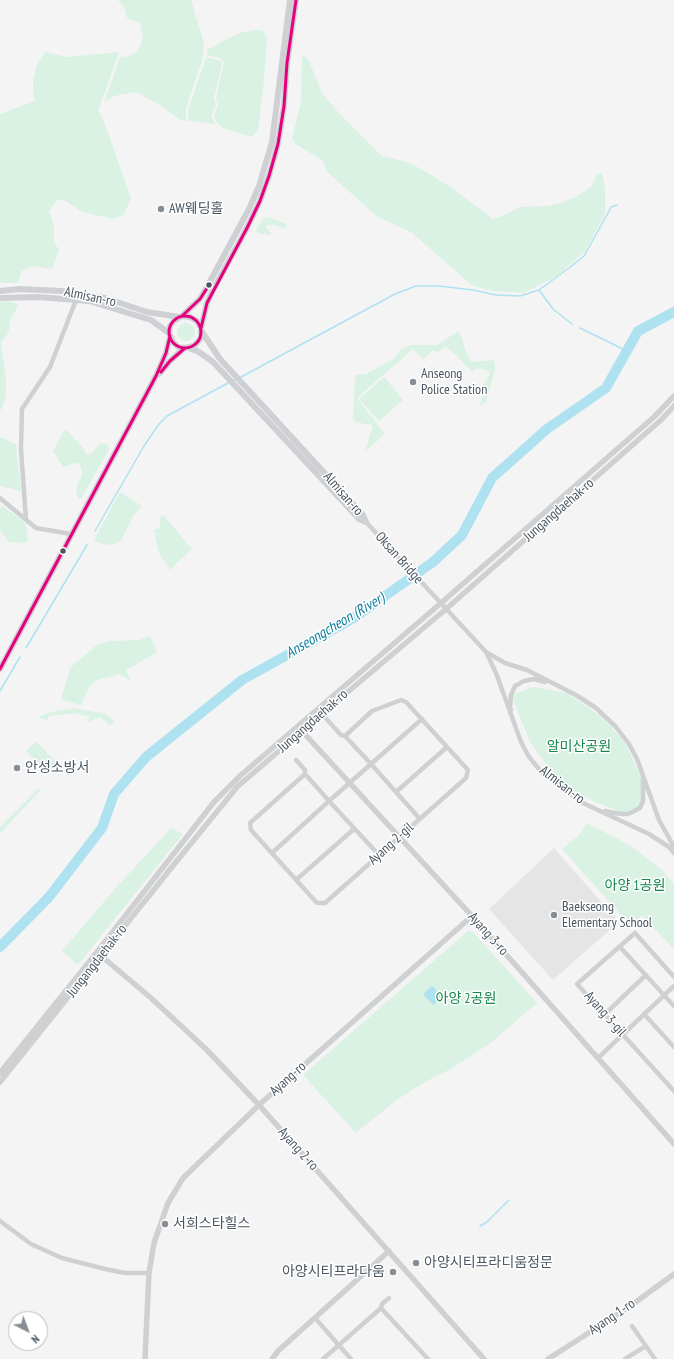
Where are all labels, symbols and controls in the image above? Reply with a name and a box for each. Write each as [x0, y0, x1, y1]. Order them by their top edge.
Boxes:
place label: AW웨딩홀 [169, 201, 223, 217]
marker: AW웨딩홀 [156, 204, 166, 214]
unlabelled marker [204, 280, 214, 290]
street label: Almisan-ro [63, 283, 117, 311]
place label: Anseong Police Station [421, 366, 487, 398]
marker: Anseong Police Station [408, 377, 418, 387]
street label: Almisan-ro [319, 469, 367, 519]
street label: Jungangdaehak-ro [520, 475, 598, 545]
street label: Oksan Bridge [371, 529, 427, 587]
unlabelled marker [58, 546, 68, 556]
water label: Anseongcheon (River) [282, 589, 388, 663]
street label: Jungangdaehak-ro [274, 686, 352, 756]
park label: 알미산공원 [547, 739, 611, 755]
place label: 안성소방서 [25, 760, 89, 776]
street label: Almisan-ro [536, 762, 588, 808]
marker: 안성소방서 [12, 763, 22, 773]
street label: Ayang 2-gil [365, 819, 417, 869]
park label: 아양 1공원 [605, 878, 665, 894]
place label: Baekseong Elementary School [562, 899, 652, 932]
street label: Ayang 3-ro [464, 909, 512, 959]
marker: Baekseong Elementary School [549, 910, 559, 920]
street label: Jungangdaehak-ro [63, 921, 131, 1001]
street label: Ayang 3-gil [580, 988, 630, 1040]
park label: 아양 2공원 [436, 991, 496, 1007]
street label: Ayang-ro [266, 1058, 310, 1100]
street label: Ayang 2-ro [274, 1124, 322, 1174]
place label: 서희스타힐스 [173, 1216, 250, 1232]
marker: 서희스타힐스 [160, 1219, 170, 1229]
place label: 아양시티프라디움정문 [424, 1255, 553, 1271]
marker: 아양시티프라디움정문 [411, 1258, 421, 1268]
place label: 아양시티프라다움 [282, 1264, 385, 1280]
marker: 아양시티프라다움 [388, 1267, 398, 1277]
street label: Ayang 1-ro [586, 1295, 638, 1339]
north arrow [8, 1311, 48, 1351]
text: N [28, 1332, 42, 1346]

